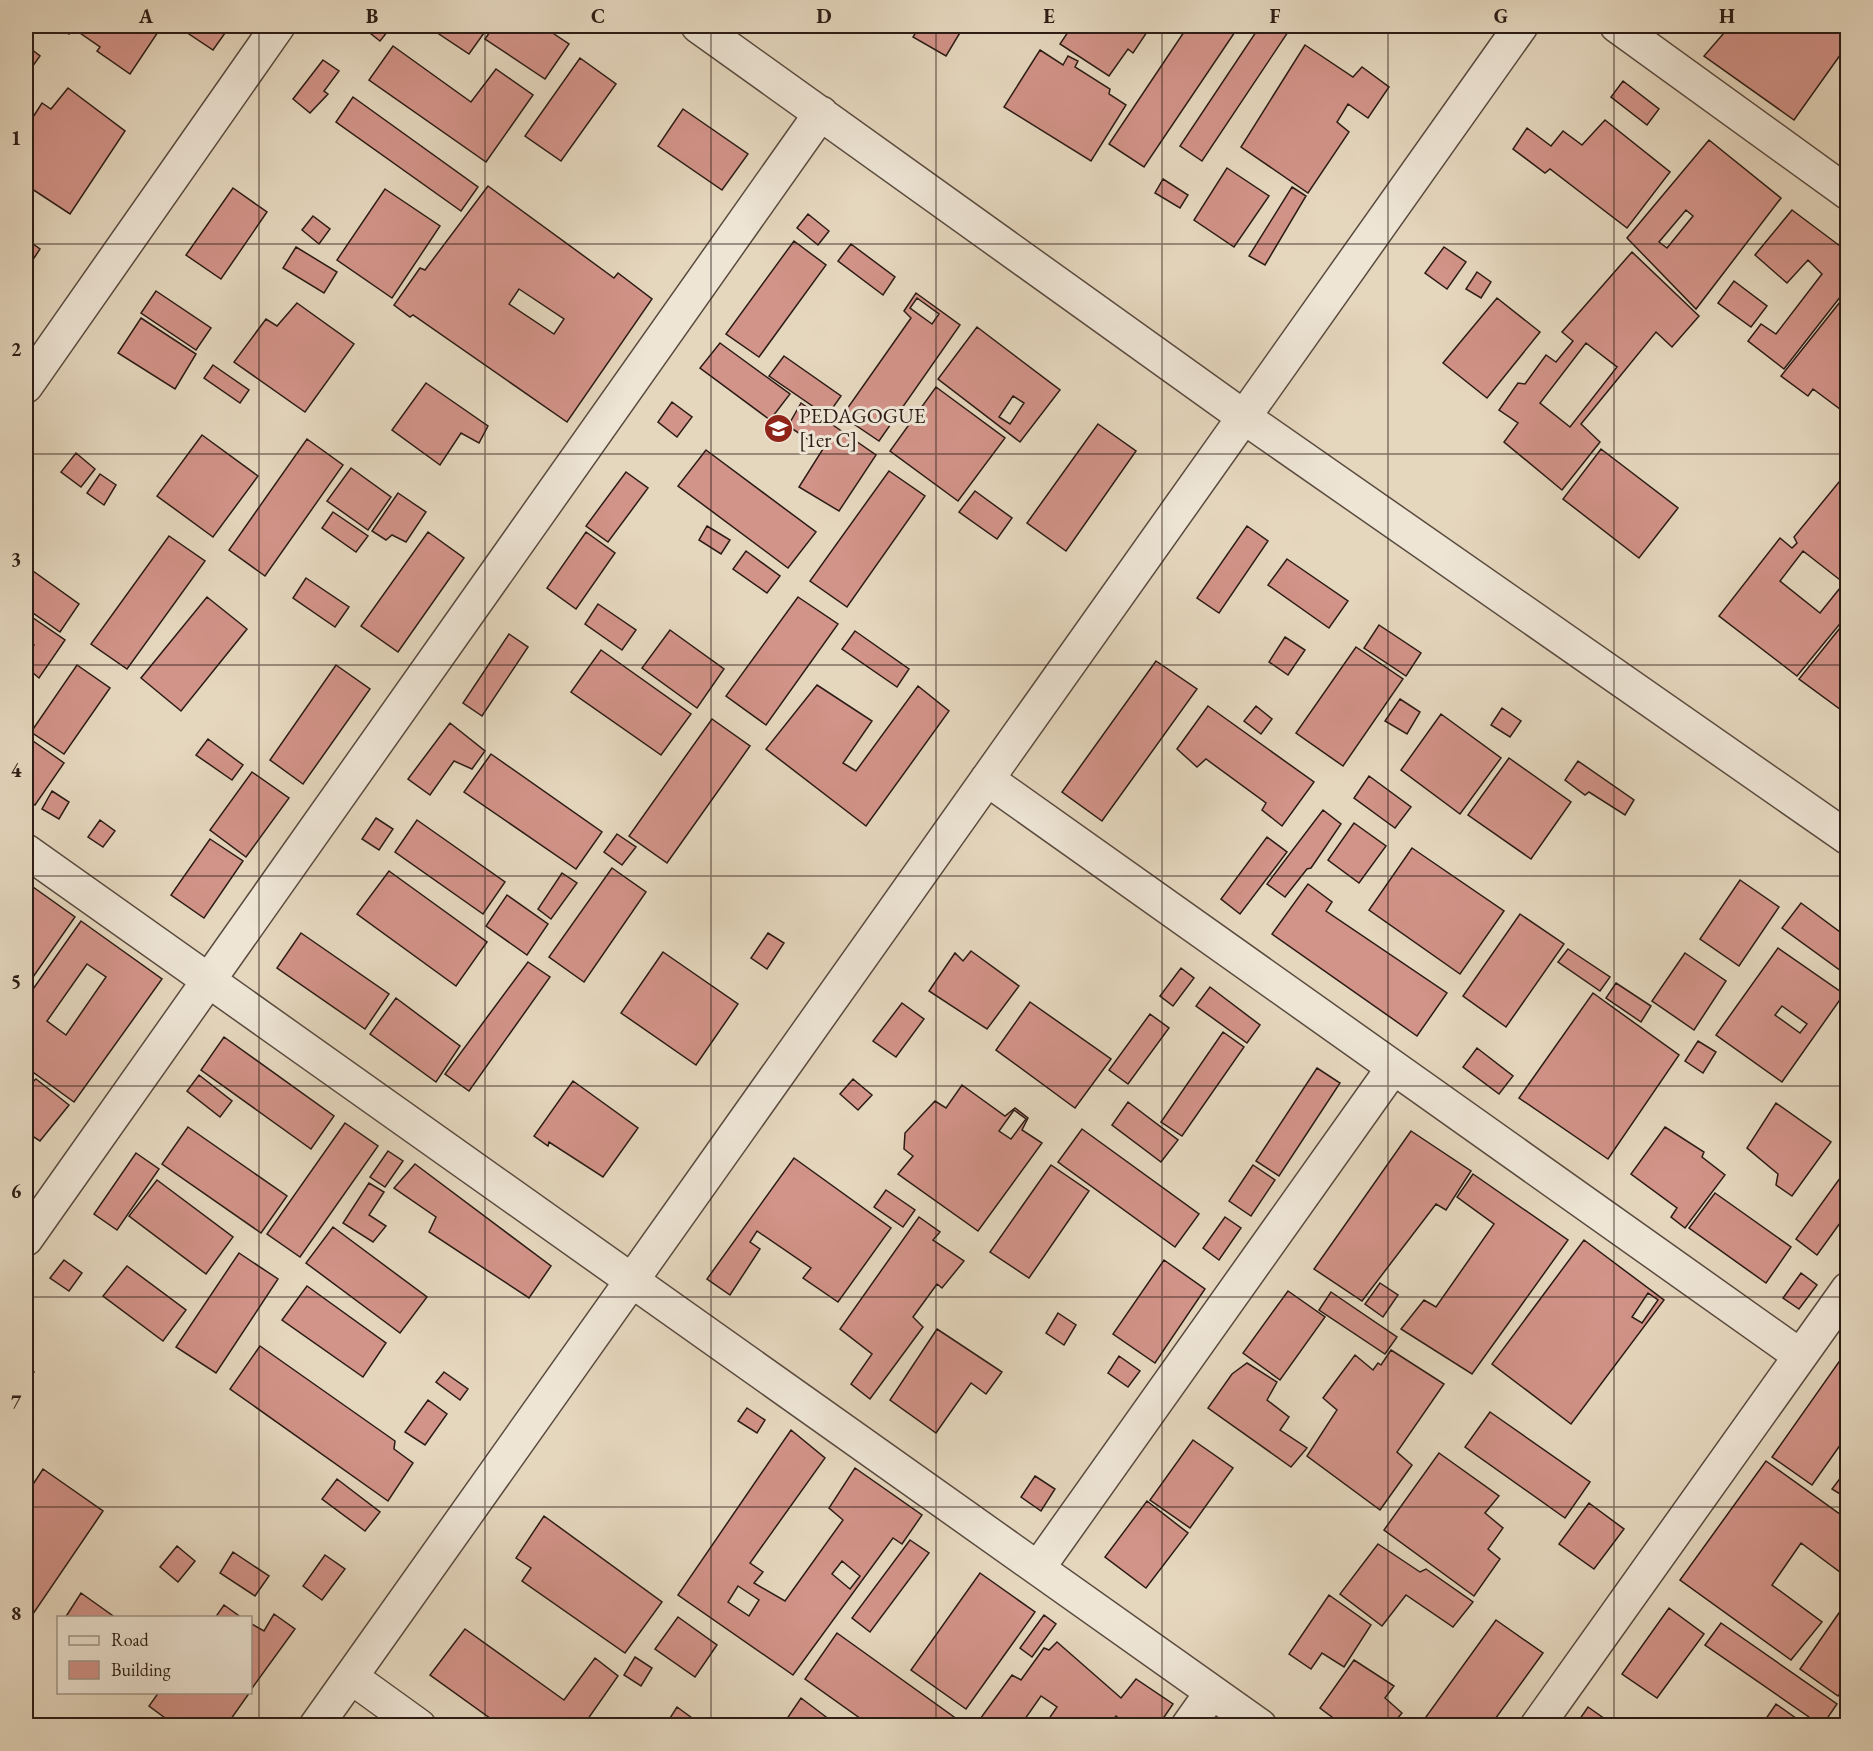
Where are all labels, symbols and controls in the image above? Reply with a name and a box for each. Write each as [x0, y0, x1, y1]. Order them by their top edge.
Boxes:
text: A [138, 3, 154, 29]
text: B [366, 3, 378, 29]
text: C [591, 3, 605, 29]
text: D [816, 3, 832, 29]
text: E [1043, 3, 1055, 29]
text: F [1270, 3, 1281, 29]
text: G [1494, 3, 1508, 29]
text: H [1719, 3, 1735, 29]
text: 1 [11, 125, 21, 151]
text: 2 [11, 336, 22, 362]
place label: PEDAGOGUE [1er C] [799, 402, 926, 453]
school or university icon: PEDAGOGUE [1er C] [762, 412, 794, 444]
text: 3 [11, 546, 21, 572]
text: 4 [11, 757, 22, 783]
text: 5 [11, 968, 21, 994]
text: 6 [11, 1178, 22, 1204]
text: 7 [11, 1389, 22, 1415]
text: 8 [11, 1600, 21, 1626]
legend [57, 1616, 252, 1694]
text: Road [111, 1628, 150, 1651]
text: Building [111, 1658, 171, 1681]

